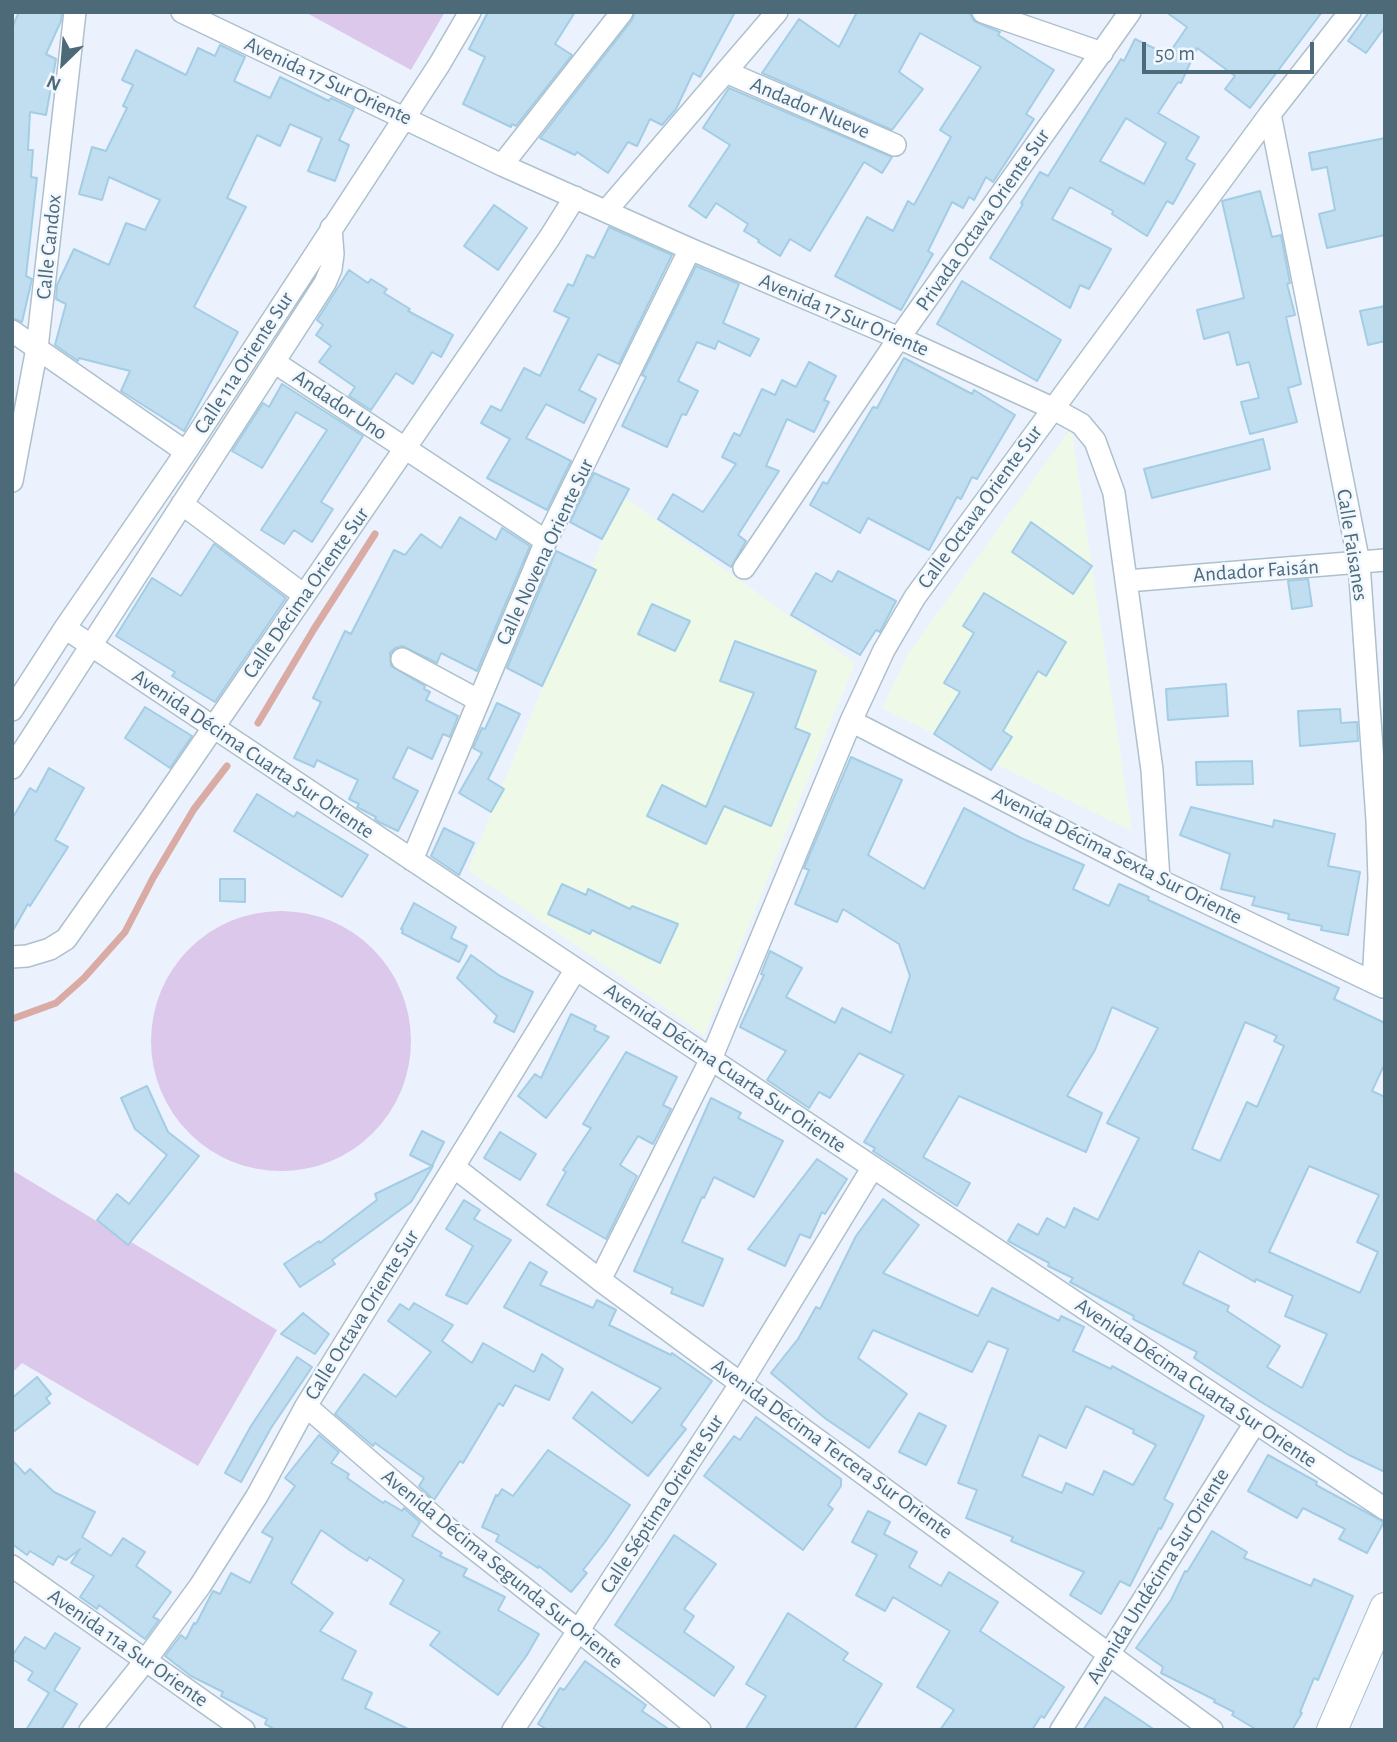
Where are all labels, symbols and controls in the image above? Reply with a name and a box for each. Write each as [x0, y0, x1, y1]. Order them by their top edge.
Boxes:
north arrow [28, 28, 98, 98]
scale bar [1145, 28, 1316, 72]
street label: Avenida 17 Sur Oriente [240, 31, 416, 131]
text: 50 m [1155, 43, 1195, 64]
text: N [44, 71, 64, 94]
street label: Andador Nueve [746, 72, 874, 144]
street label: Privada Octava Oriente Sur [911, 124, 1055, 316]
street label: Calle Candox [31, 193, 67, 301]
street label: Avenida 17 Sur Oriente [755, 268, 933, 362]
street label: Calle 11a Oriente Sur [189, 287, 299, 439]
street label: Andador Uno [288, 364, 392, 446]
street label: Calle Octava Oriente Sur [912, 420, 1048, 594]
street label: Calle Novena Oriente Sur [491, 455, 599, 649]
street label: Calle Faisanes [1331, 487, 1373, 603]
street label: Calle Décima Oriente Sur [237, 503, 375, 683]
street label: Andador Faisán [1192, 554, 1320, 588]
street label: Avenida Décima Cuarta Sur Oriente [127, 664, 379, 844]
street label: Avenida Décima Sexta Sur Oriente [988, 782, 1246, 930]
street label: Avenida Décima Cuarta Sur Oriente [599, 978, 851, 1158]
street label: Calle Octava Oriente Sur [299, 1225, 425, 1405]
street label: Avenida Décima Cuarta Sur Oriente [1070, 1293, 1322, 1473]
street label: Avenida Décima Tercera Sur Oriente [707, 1353, 957, 1545]
street label: Calle Séptima Oriente Sur [595, 1410, 729, 1598]
street label: Avenida Undécima Sur Oriente [1081, 1463, 1235, 1689]
street label: Avenida Décima Segunda Sur Oriente [376, 1464, 628, 1674]
street label: Avenida 11a Sur Oriente [43, 1583, 213, 1713]

